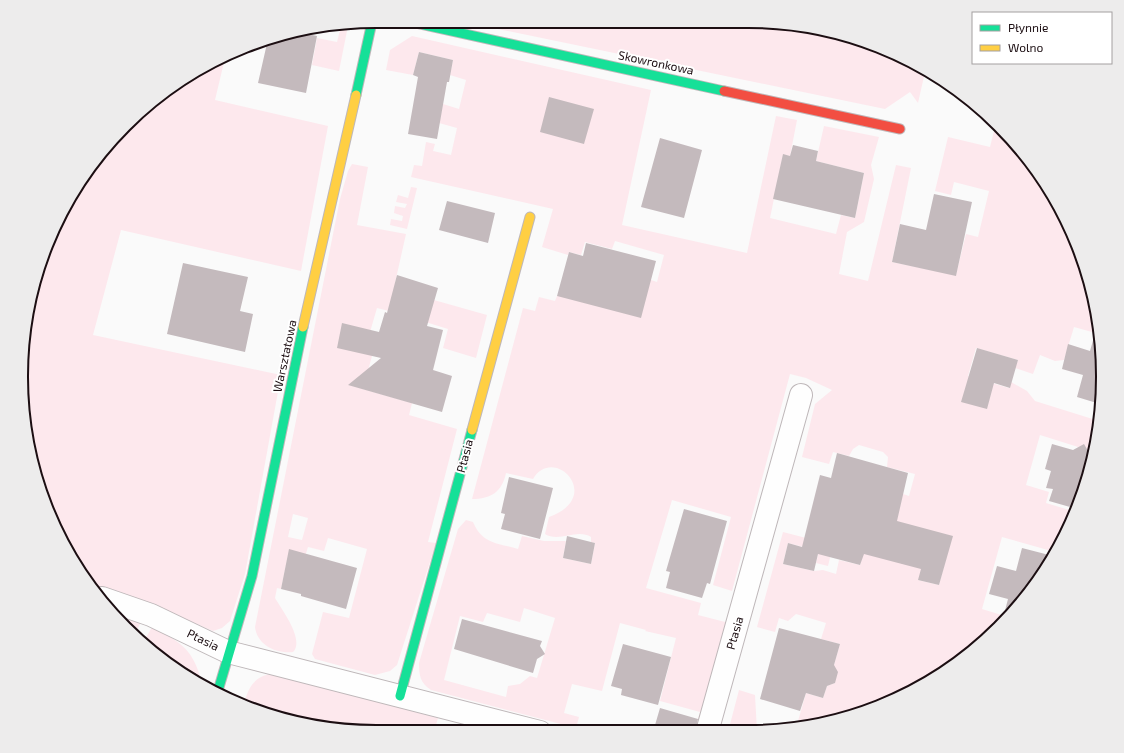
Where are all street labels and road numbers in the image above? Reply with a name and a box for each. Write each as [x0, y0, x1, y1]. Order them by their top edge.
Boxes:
street label: Skowronkowa [617, 47, 695, 77]
street label: Warsztatowa [270, 318, 299, 393]
street label: Ptasia [453, 438, 475, 474]
street label: Ptasia [723, 614, 745, 651]
street label: Ptasia [185, 625, 222, 653]

